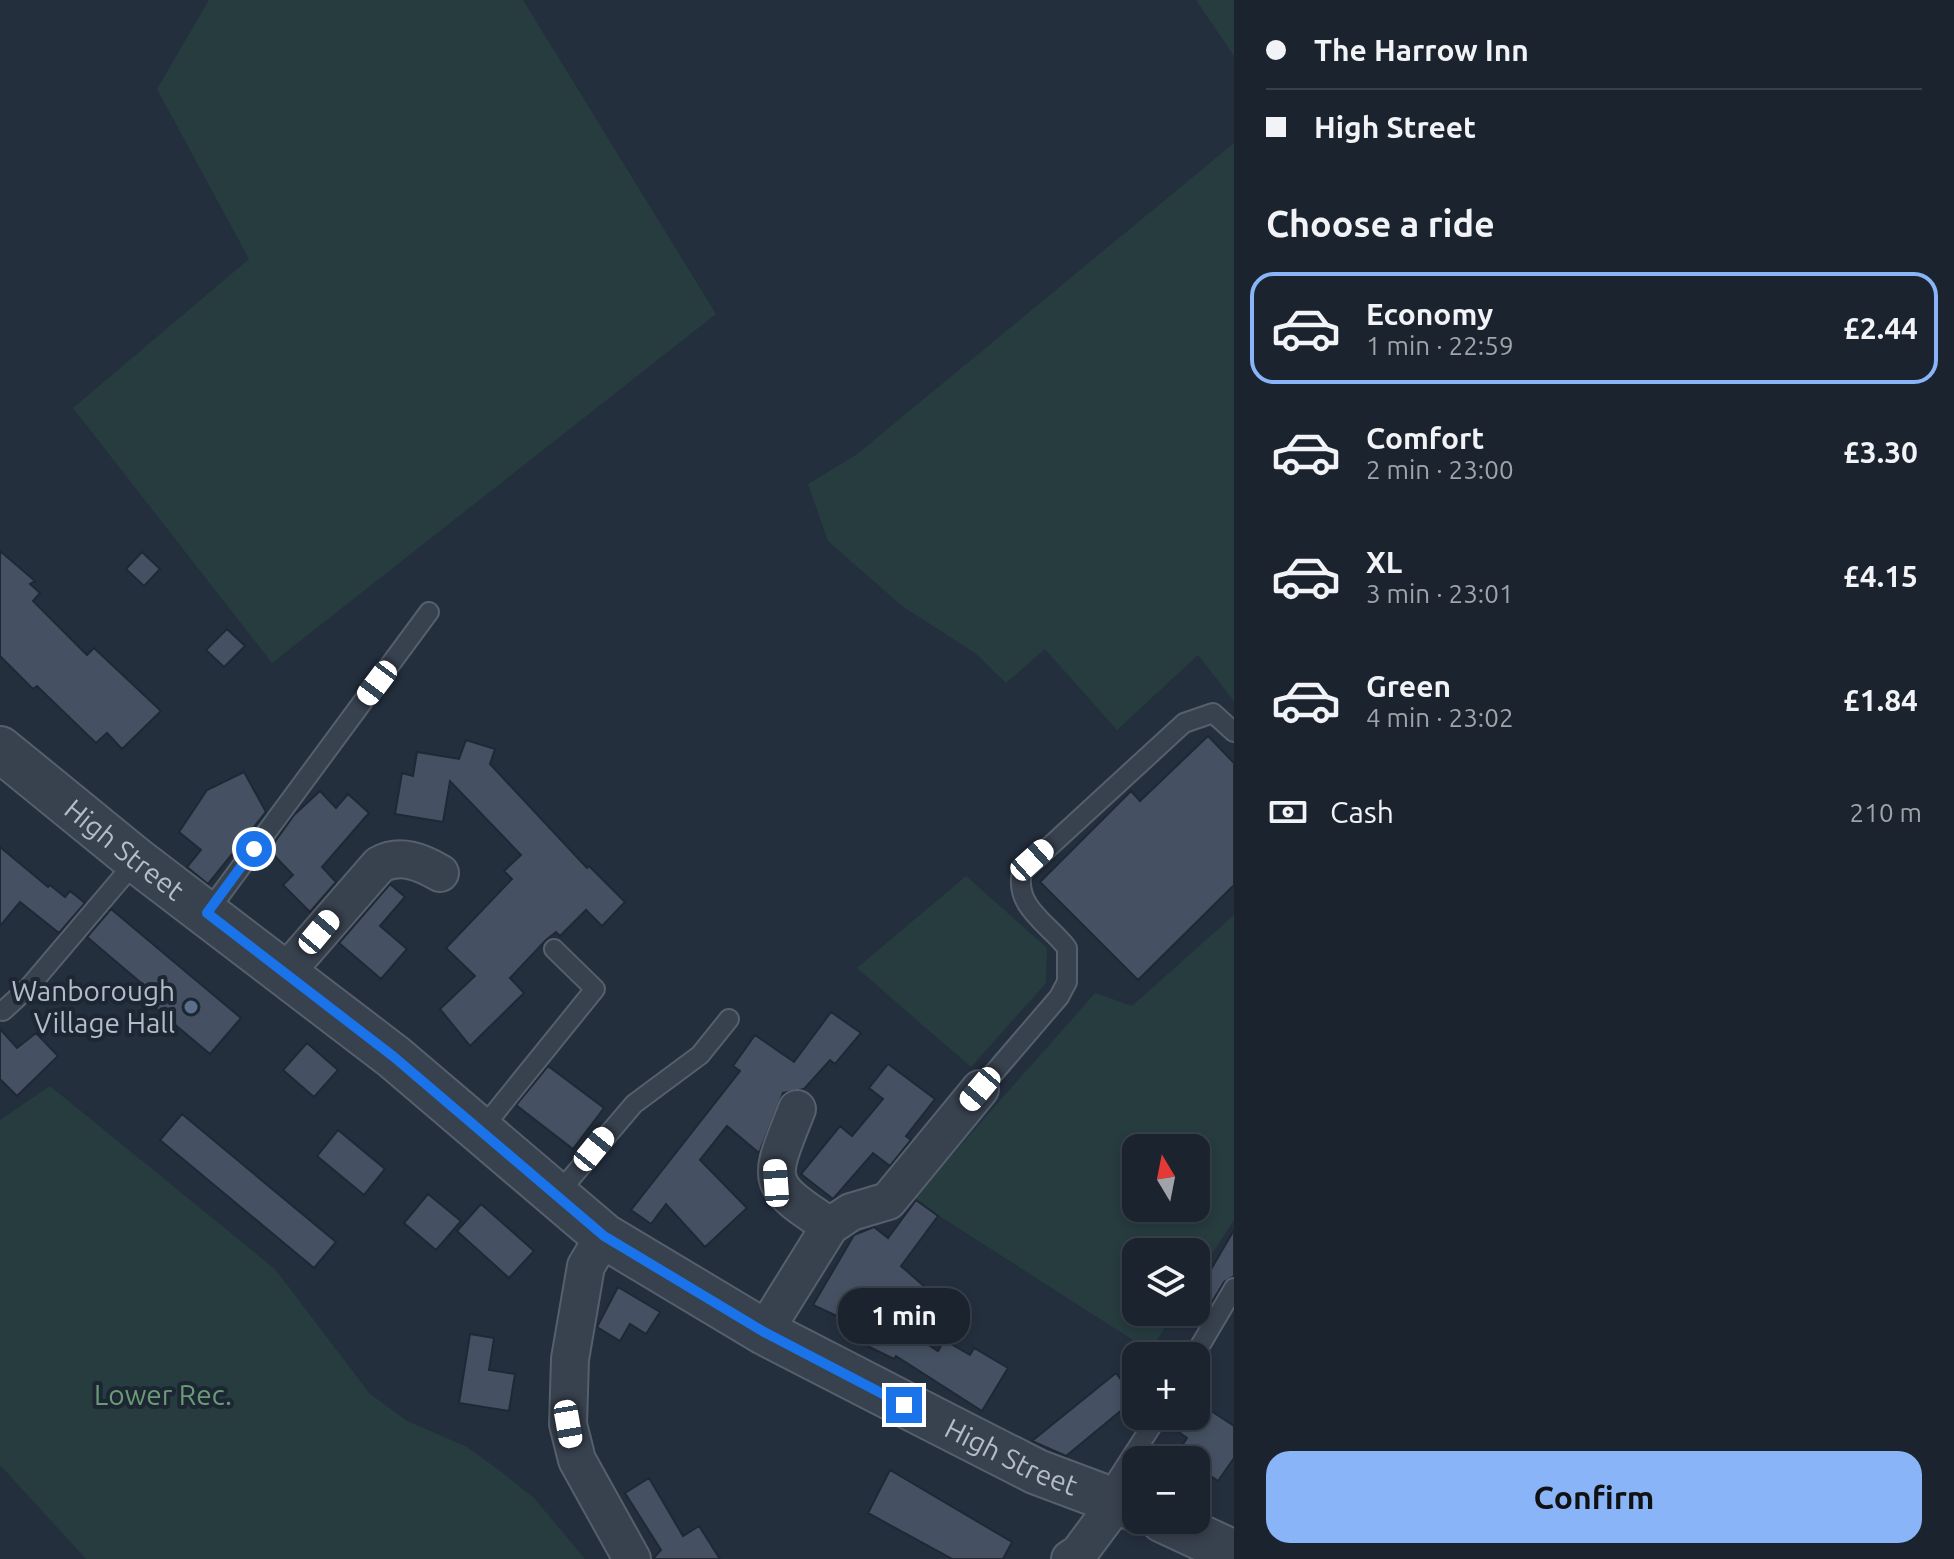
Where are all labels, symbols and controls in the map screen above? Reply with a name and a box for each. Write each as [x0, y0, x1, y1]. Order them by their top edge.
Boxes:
text: The Harrow Inn [1314, 33, 1529, 67]
text: High Street [1314, 110, 1476, 144]
text: Choose a ride [1266, 203, 1495, 244]
icon: car [1270, 292, 1342, 364]
text: Economy [1366, 297, 1493, 331]
text: £2.44 [1843, 311, 1918, 345]
text: 1 min · 22:59 [1366, 331, 1514, 360]
icon: car [1270, 416, 1342, 488]
text: Comfort [1366, 421, 1484, 455]
text: £3.30 [1843, 435, 1918, 469]
text: 2 min · 23:00 [1366, 455, 1514, 484]
icon: car [1270, 540, 1342, 612]
text: XL [1366, 545, 1402, 579]
text: £4.15 [1843, 559, 1918, 593]
text: 3 min · 23:01 [1366, 579, 1514, 608]
car [353, 657, 401, 709]
icon: car [1270, 664, 1342, 736]
text: Green [1366, 669, 1451, 703]
text: £1.84 [1843, 683, 1918, 717]
text: 4 min · 23:02 [1366, 703, 1514, 732]
icon: cash [1266, 790, 1310, 834]
street label: High Street [59, 793, 190, 906]
text: Cash [1330, 795, 1394, 829]
text: 210 m [1850, 798, 1922, 827]
route start [236, 831, 272, 867]
car [1006, 835, 1058, 885]
car [294, 906, 344, 958]
place label: Wanborough Village Hall [11, 975, 175, 1038]
marker: Wanborough Village Hall [182, 998, 200, 1016]
car [955, 1063, 1005, 1115]
car [570, 1123, 618, 1175]
north arrow [1122, 1134, 1210, 1222]
map controls [1122, 1134, 1210, 1534]
car [762, 1158, 790, 1208]
button: layers [1122, 1238, 1210, 1326]
callout: 1 min [838, 1289, 970, 1345]
text: 1 min [871, 1301, 937, 1330]
button: + [1122, 1342, 1210, 1430]
park label: Lower Rec. [94, 1379, 232, 1410]
route end [886, 1387, 922, 1423]
car [552, 1398, 584, 1450]
street label: High Street [940, 1412, 1082, 1501]
button: − [1122, 1446, 1210, 1534]
button: Confirm [1266, 1451, 1922, 1543]

